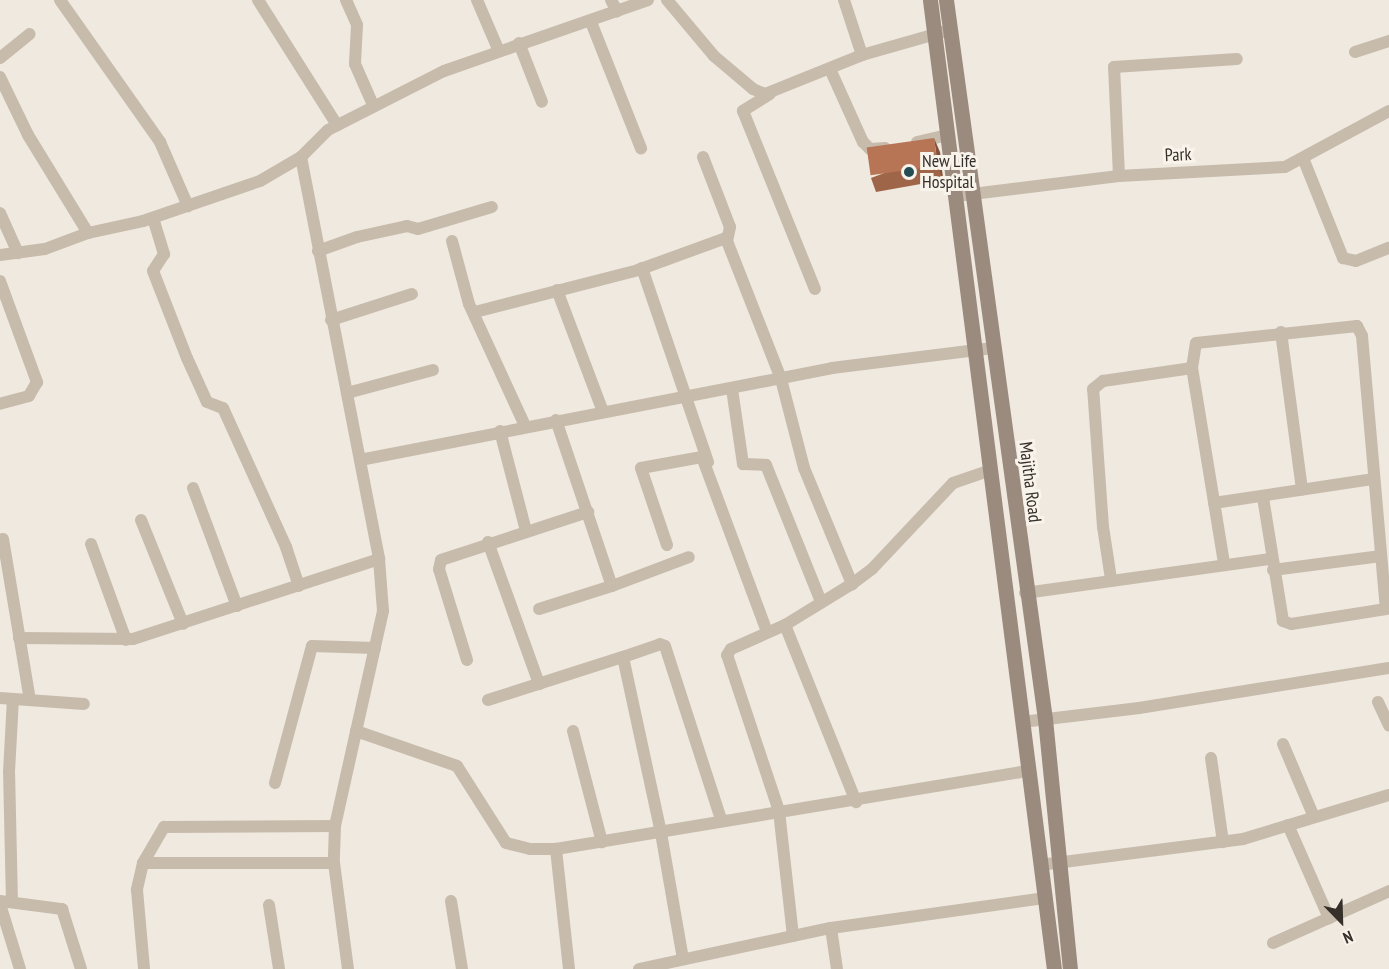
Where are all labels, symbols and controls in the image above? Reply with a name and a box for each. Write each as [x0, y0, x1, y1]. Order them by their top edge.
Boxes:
street label: Park [1164, 144, 1192, 166]
place label: New Life Hospital [922, 151, 977, 194]
marker: New Life Hospital [900, 163, 918, 181]
street label: Majitha Road [1014, 440, 1046, 524]
north arrow [1311, 891, 1371, 951]
text: N [1340, 927, 1356, 948]

